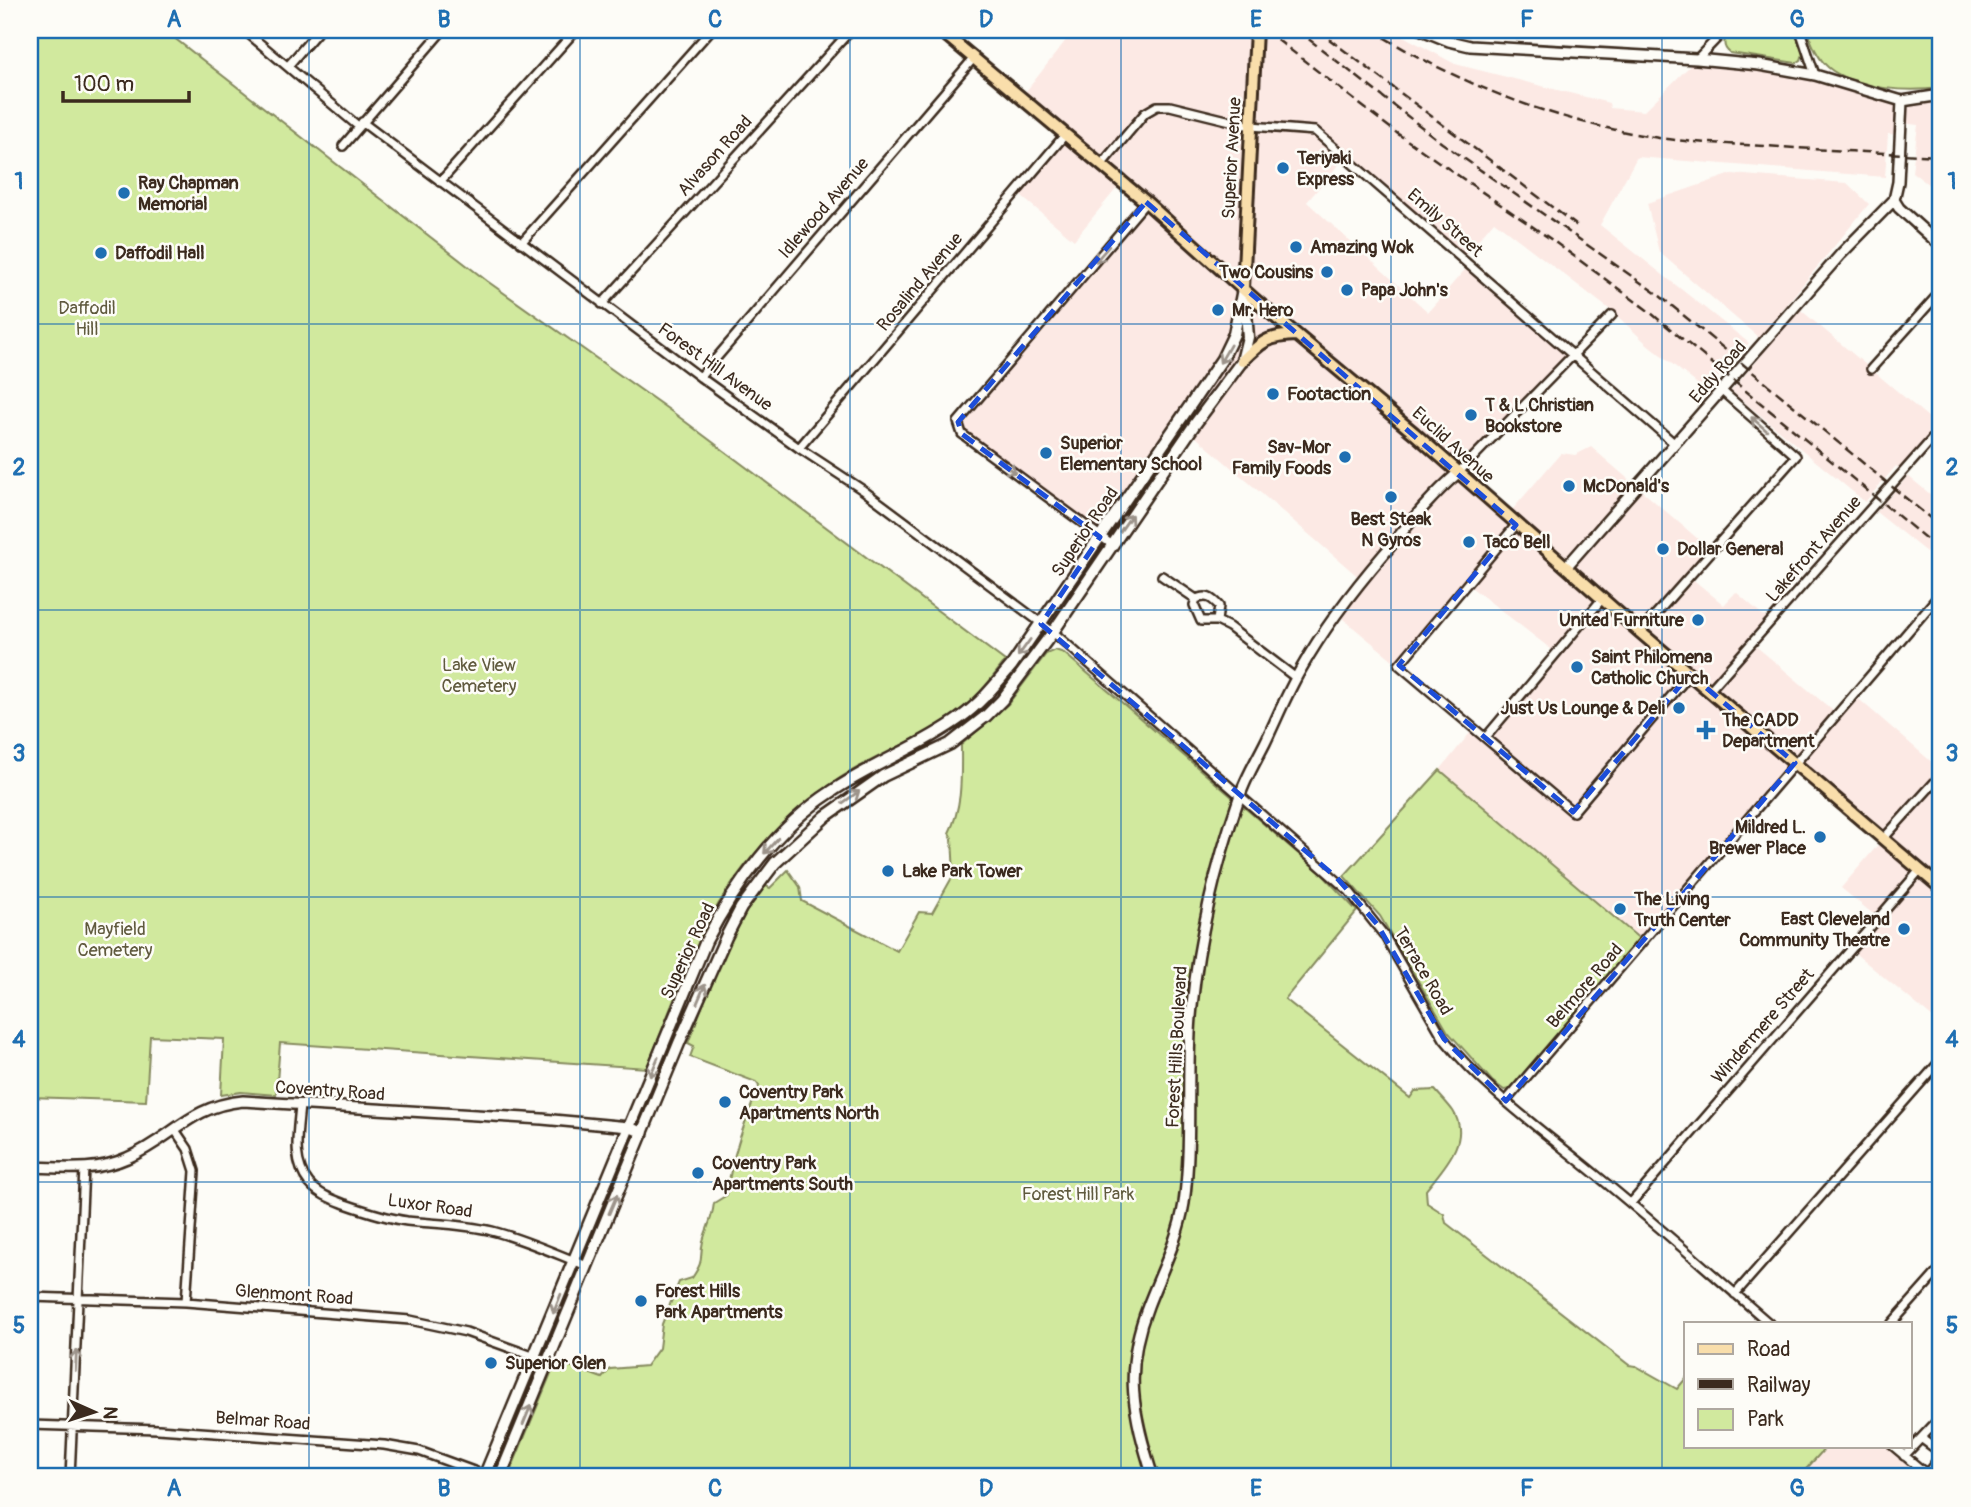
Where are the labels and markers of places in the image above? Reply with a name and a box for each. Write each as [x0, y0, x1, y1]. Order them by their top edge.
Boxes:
place label: Teriyaki Express [1296, 147, 1355, 191]
marker: Teriyaki Express [1275, 160, 1291, 176]
place label: Ray Chapman Memorial [138, 172, 239, 216]
marker: Ray Chapman Memorial [116, 185, 132, 201]
place label: Amazing Wok [1310, 236, 1414, 259]
marker: Amazing Wok [1288, 239, 1304, 255]
place label: Daffodil Hall [115, 242, 205, 265]
marker: Daffodil Hall [93, 245, 109, 261]
place label: Two Cousins [1218, 261, 1314, 284]
marker: Two Cousins [1319, 264, 1335, 280]
place label: Papa John's [1361, 279, 1449, 302]
marker: Papa John's [1339, 282, 1355, 298]
place label: Mr. Hero [1232, 299, 1294, 322]
marker: Mr. Hero [1210, 302, 1226, 318]
place label: Footaction [1287, 383, 1371, 406]
marker: Footaction [1265, 386, 1281, 402]
place label: T & L Christian Bookstore [1484, 394, 1594, 438]
marker: T & L Christian Bookstore [1463, 407, 1479, 423]
place label: Superior Elementary School [1060, 432, 1202, 476]
place label: Sav-Mor Family Foods [1232, 436, 1332, 480]
marker: Superior Elementary School [1038, 445, 1054, 461]
marker: Sav-Mor Family Foods [1337, 449, 1353, 465]
place label: McDonald's [1583, 475, 1670, 498]
marker: McDonald's [1561, 478, 1577, 494]
marker: Best Steak N Gyros [1383, 489, 1399, 505]
place label: Best Steak N Gyros [1351, 508, 1432, 552]
place label: Taco Bell [1482, 531, 1551, 554]
marker: Taco Bell [1461, 534, 1477, 550]
place label: Dollar General [1677, 538, 1784, 561]
marker: Dollar General [1655, 541, 1671, 557]
place label: United Furniture [1559, 609, 1685, 632]
marker: United Furniture [1690, 612, 1706, 628]
place label: Saint Philomena Catholic Church [1591, 646, 1713, 690]
marker: Saint Philomena Catholic Church [1569, 659, 1585, 675]
place label: Just Us Lounge & Deli [1501, 697, 1665, 720]
marker: Just Us Lounge & Deli [1671, 700, 1687, 716]
place label: The CADD Department [1721, 709, 1815, 753]
marker: The CADD Department [1696, 720, 1716, 740]
place label: Mildred L. Brewer Place [1709, 816, 1807, 860]
marker: Mildred L. Brewer Place [1812, 829, 1828, 845]
place label: Lake Park Tower [902, 860, 1023, 883]
marker: Lake Park Tower [880, 863, 896, 879]
place label: The Living Truth Center [1633, 888, 1731, 932]
marker: The Living Truth Center [1612, 901, 1628, 917]
place label: East Cleveland Community Theatre [1739, 908, 1891, 952]
marker: East Cleveland Community Theatre [1896, 921, 1912, 937]
place label: Coventry Park Apartments North [739, 1081, 879, 1125]
marker: Coventry Park Apartments North [717, 1094, 733, 1110]
place label: Coventry Park Apartments South [712, 1152, 853, 1196]
marker: Coventry Park Apartments South [690, 1165, 706, 1181]
place label: Forest Hills Park Apartments [655, 1280, 783, 1324]
marker: Forest Hills Park Apartments [633, 1293, 649, 1309]
place label: Superior Glen [505, 1352, 606, 1375]
marker: Superior Glen [483, 1355, 499, 1371]

